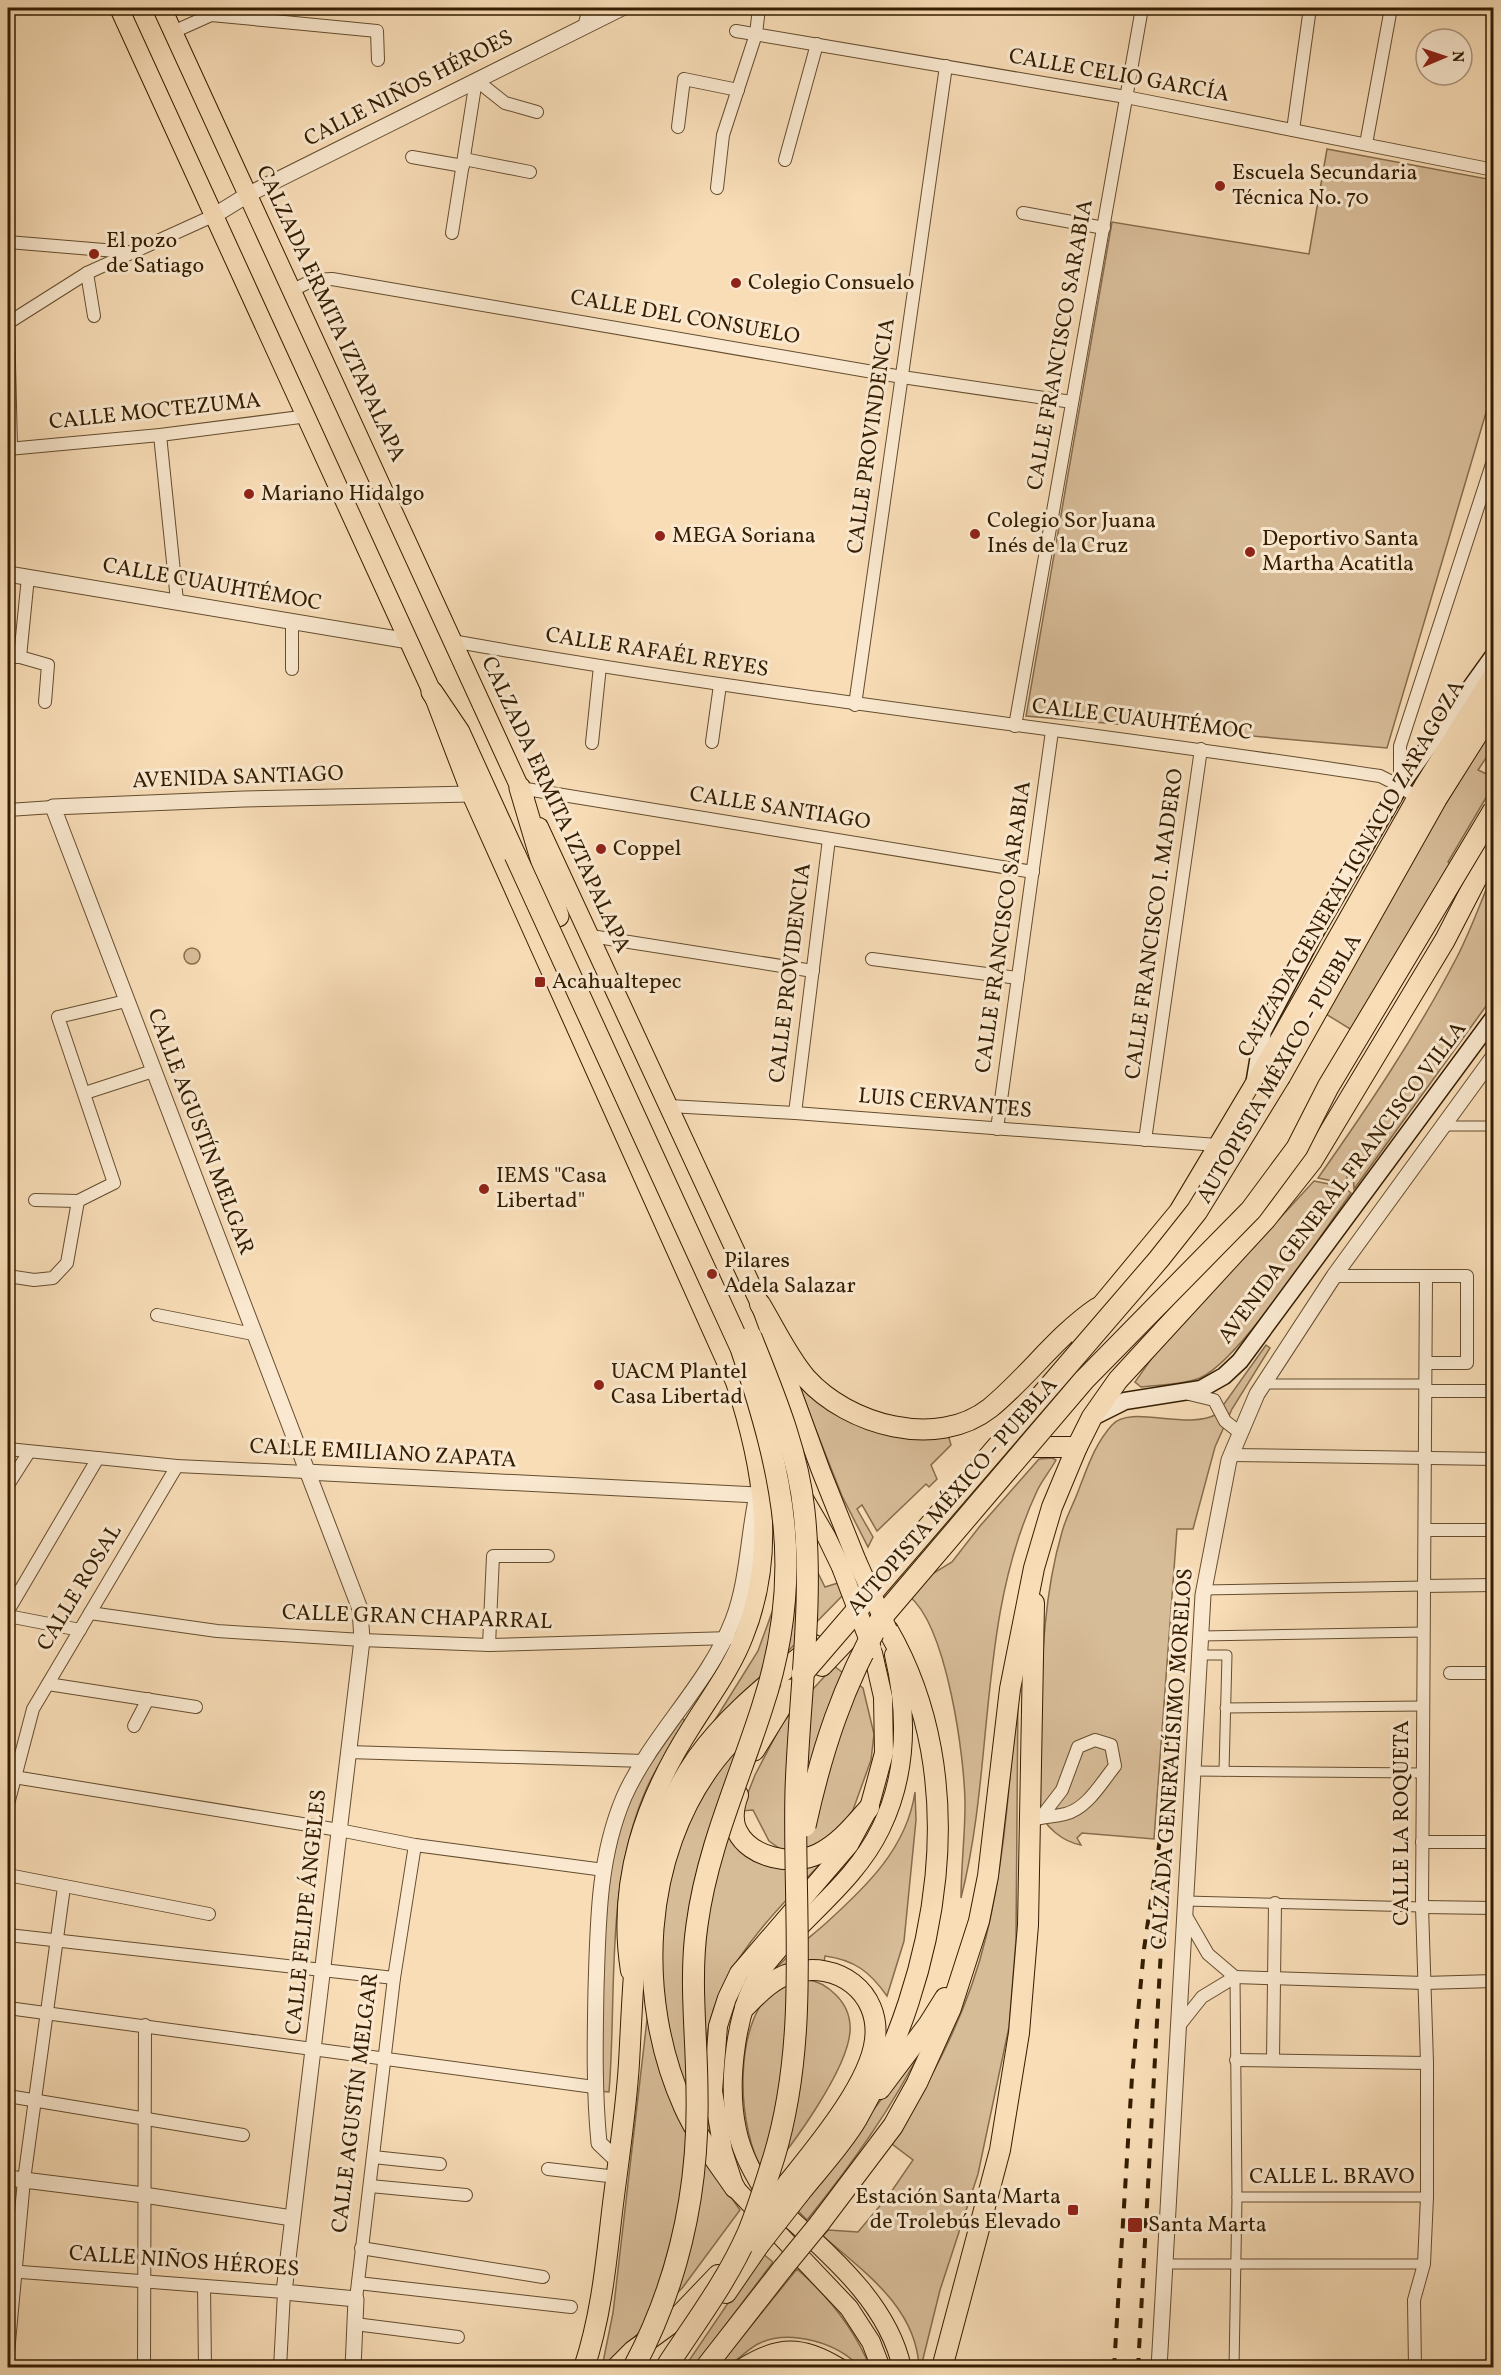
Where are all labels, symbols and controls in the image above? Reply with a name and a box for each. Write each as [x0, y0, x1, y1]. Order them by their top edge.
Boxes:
street label: CALLE NIÑOS HÉROES [299, 23, 519, 155]
north arrow [1414, 27, 1474, 87]
street label: CALLE CELIO GARCÍA [1006, 41, 1232, 111]
text: N [1446, 50, 1468, 63]
place label: Escuela Secundaria Técnica No. 70 [1232, 158, 1417, 214]
street label: CALZADA ERMITA IZTAPALAPA [248, 161, 412, 467]
marker: Escuela Secundaria Técnica No. 70 [1213, 179, 1227, 193]
street label: CALLE FRANCISCO SARABIA [1020, 197, 1102, 493]
place label: El pozo de Satiago [106, 226, 204, 282]
marker: El pozo de Satiago [87, 247, 101, 261]
place label: Colegio Consuelo [748, 268, 915, 299]
marker: Colegio Consuelo [729, 276, 743, 290]
street label: CALLE DEL CONSUELO [568, 283, 802, 353]
street label: CALLE PROVINDENCIA [840, 316, 904, 556]
street label: CALLE MOCTEZUMA [48, 385, 262, 439]
place label: Mariano Hidalgo [261, 479, 425, 510]
marker: Mariano Hidalgo [242, 487, 256, 501]
place label: Colegio Sor Juana Inés de la Cruz [987, 506, 1156, 562]
place label: MEGA Soriana [672, 521, 816, 552]
place label: Deportivo Santa Martha Acatitla [1262, 524, 1419, 580]
marker: Colegio Sor Juana Inés de la Cruz [968, 527, 982, 541]
marker: MEGA Soriana [653, 529, 667, 543]
marker: Deportivo Santa Martha Acatitla [1243, 545, 1257, 559]
street label: CALLE CUAUHTÉMOC [100, 550, 324, 620]
street label: CALLE RAFAÉL REYES [543, 620, 771, 686]
street label: CALZADA ERMITA IZTAPALAPA [473, 652, 637, 958]
street label: CALZADA GENERAL IGNACIO ZARAGOZA [1231, 675, 1473, 1063]
street label: CALLE CUAUHTÉMOC [1030, 691, 1254, 749]
street label: AVENIDA SANTIAGO [132, 759, 344, 797]
street label: CALLE FRANCISCO I. MADERO [1118, 767, 1192, 1081]
street label: CALLE SANTIAGO [687, 779, 873, 839]
street label: CALLE FRANCISCO SARABIA [968, 779, 1040, 1075]
place label: Coppel [613, 834, 681, 865]
marker: Coppel [594, 842, 608, 856]
street label: CALLE PROVIDENCIA [762, 861, 820, 1085]
street label: AUTOPISTA MÉXICO - PUEBLA [1190, 928, 1370, 1210]
place label: Acahualtepec [552, 967, 682, 998]
marker: Acahualtepec [533, 975, 547, 989]
street label: CALLE AGUSTÍN MELGAR [139, 1004, 261, 1260]
street label: AVENIDA GENERAL FRANCISCO VILLA [1211, 1015, 1475, 1351]
street label: LUIS CERVANTES [857, 1081, 1033, 1127]
place label: IEMS "Casa Libertad" [496, 1161, 607, 1217]
marker: IEMS "Casa Libertad" [477, 1182, 491, 1196]
place label: Pilares Adela Salazar [724, 1246, 856, 1302]
marker: Pilares Adela Salazar [705, 1267, 719, 1281]
place label: UACM Plantel Casa Libertad [611, 1357, 747, 1413]
street label: AUTOPISTA MÉXICO - PUEBLA [841, 1371, 1065, 1623]
marker: UACM Plantel Casa Libertad [592, 1378, 606, 1392]
street label: CALLE EMILIANO ZAPATA [249, 1432, 517, 1476]
street label: CALLE ROSAL [30, 1519, 130, 1657]
street label: CALZADA GENERALÍSIMO MORELOS [1144, 1567, 1202, 1951]
street label: CALLE GRAN CHAPARRAL [281, 1598, 553, 1638]
street label: CALLE LA ROQUETA [1387, 1720, 1418, 1926]
street label: CALLE FELIPE ÁNGELES [279, 1788, 335, 2036]
street label: CALLE AGUSTÍN MELGAR [325, 1971, 387, 2235]
street label: CALLE L. BRAVO [1249, 2162, 1415, 2193]
place label: Estación Santa Marta de Trolebús Elevado [855, 2182, 1061, 2238]
marker: Estación Santa Marta de Trolebús Elevado [1066, 2203, 1080, 2217]
place label: Santa Marta [1148, 2210, 1267, 2241]
marker: Santa Marta [1126, 2216, 1144, 2234]
street label: CALLE NIÑOS HÉROES [68, 2238, 300, 2286]

